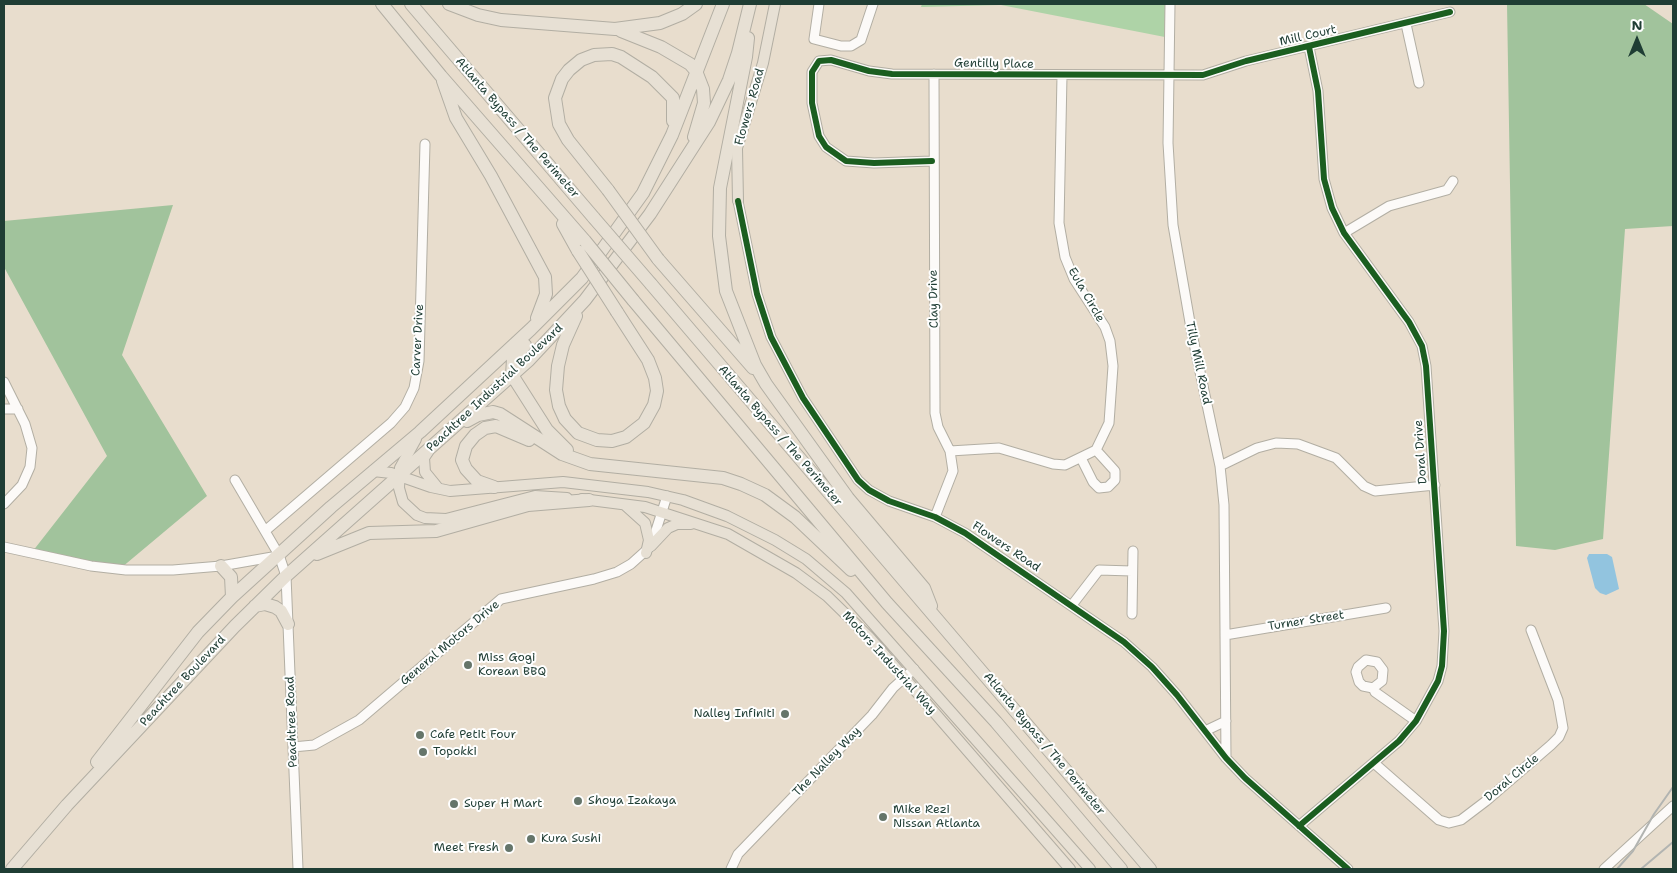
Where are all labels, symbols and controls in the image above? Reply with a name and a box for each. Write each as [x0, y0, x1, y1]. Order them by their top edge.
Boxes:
north arrow [1612, 15, 1662, 65]
text: N [1631, 16, 1643, 34]
street label: Mill Court [1278, 22, 1338, 50]
street label: Atlanta Bypass / The Perimeter [452, 55, 582, 201]
street label: Gentilly Place [954, 56, 1034, 72]
street label: Flowers Road [732, 67, 768, 147]
street label: Eula Circle [1065, 265, 1107, 325]
street label: Clay Drive [926, 270, 942, 328]
street label: Carver Drive [409, 304, 427, 376]
street label: Tilly Mill Road [1182, 320, 1214, 406]
street label: Peachtree Industrial Boulevard [424, 321, 566, 455]
street label: Atlanta Bypass / The Perimeter [715, 363, 845, 509]
street label: Doral Drive [1412, 419, 1430, 485]
street label: Flowers Road [969, 519, 1043, 575]
street label: General Motors Drive [398, 597, 502, 689]
street label: Turner Street [1267, 608, 1345, 634]
street label: Motors Industrial Way [839, 609, 939, 717]
street label: Peachtree Boulevard [137, 633, 229, 729]
place label: Miss Gogi Korean BBQ [478, 651, 546, 679]
marker: Miss Gogi Korean BBQ [462, 659, 474, 671]
street label: Atlanta Bypass / The Perimeter [980, 670, 1108, 818]
street label: Peachtree Road [283, 676, 301, 768]
place label: Nalley Infiniti [693, 707, 775, 721]
marker: Nalley Infiniti [779, 708, 791, 720]
street label: The Nalley Way [790, 724, 864, 800]
place label: Cafe Petit Four [430, 728, 516, 742]
marker: Cafe Petit Four [414, 729, 426, 741]
place label: Topokki [433, 745, 477, 759]
marker: Topokki [417, 746, 429, 758]
street label: Doral Circle [1482, 751, 1542, 805]
place label: Shoya Izakaya [588, 794, 676, 808]
marker: Shoya Izakaya [572, 795, 584, 807]
place label: Super H Mart [464, 797, 543, 811]
marker: Super H Mart [448, 798, 460, 810]
place label: Mike Rezi Nissan Atlanta [893, 803, 980, 831]
marker: Mike Rezi Nissan Atlanta [877, 811, 889, 823]
place label: Kura Sushi [541, 832, 601, 846]
marker: Kura Sushi [525, 833, 537, 845]
place label: Meet Fresh [434, 841, 499, 855]
marker: Meet Fresh [503, 842, 515, 854]

